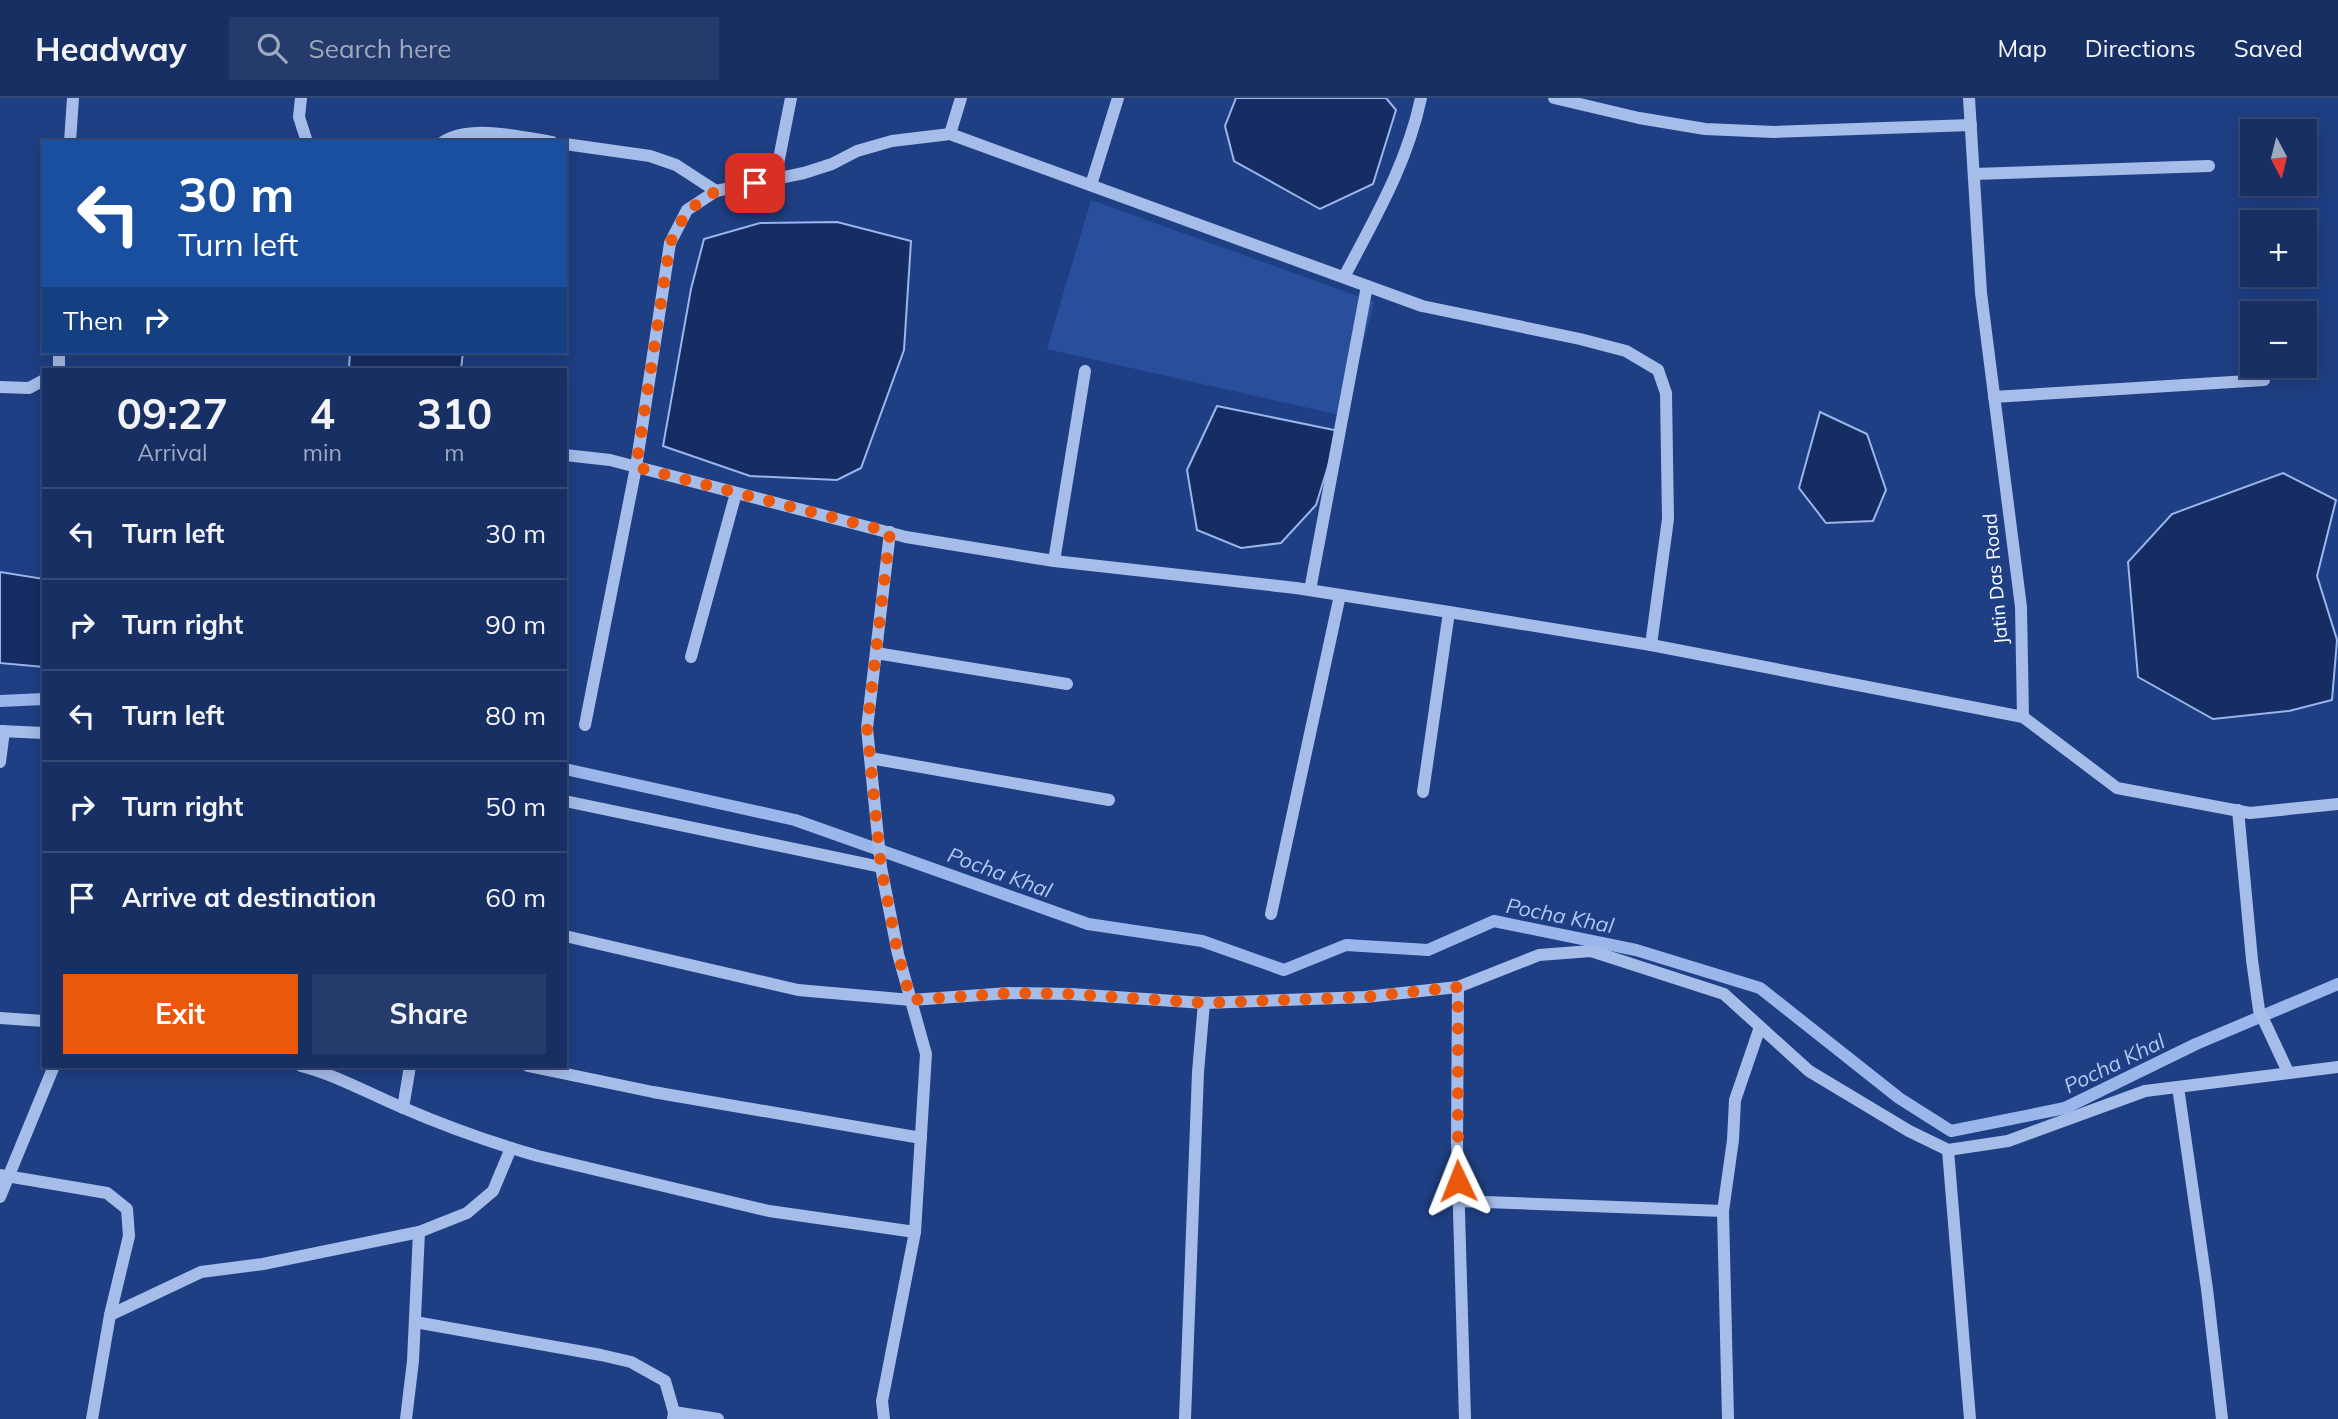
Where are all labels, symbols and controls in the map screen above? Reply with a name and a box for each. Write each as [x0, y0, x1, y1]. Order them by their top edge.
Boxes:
search box [229, 17, 719, 80]
text: Headway [35, 28, 187, 69]
icon: search [253, 29, 291, 67]
text: Search here [309, 32, 451, 65]
text: Map [1997, 33, 2047, 63]
text: Directions [2085, 33, 2196, 63]
text: Saved [2234, 33, 2303, 63]
north arrow [2240, 119, 2317, 196]
map controls [2240, 119, 2317, 378]
pin [725, 153, 785, 213]
text: 30 m [178, 163, 294, 224]
icon: arrive [736, 164, 774, 202]
icon: left [63, 168, 154, 259]
button: + [2240, 210, 2317, 287]
text: Turn left [178, 224, 298, 264]
icon: right [137, 301, 175, 339]
button: − [2240, 301, 2317, 378]
text: Then [63, 304, 123, 337]
text: 09:27 [117, 387, 228, 440]
text: 4 [310, 387, 335, 440]
text: 310 [417, 387, 492, 440]
text: Arrival [137, 438, 208, 467]
text: min [303, 438, 342, 467]
text: m [444, 438, 465, 467]
street label: Jatin Das Road [1977, 512, 2013, 646]
icon: left [63, 515, 101, 553]
text: Turn left [122, 517, 224, 550]
text: 30 m [485, 517, 546, 550]
icon: right [63, 606, 101, 644]
text: Turn right [122, 608, 243, 641]
text: 90 m [485, 608, 546, 641]
icon: left [63, 697, 101, 735]
text: Turn left [122, 699, 224, 732]
text: 80 m [485, 699, 546, 732]
icon: right [63, 788, 101, 826]
text: Turn right [122, 790, 243, 823]
text: 50 m [485, 790, 546, 823]
water label: Pocha Khal [944, 841, 1056, 903]
icon: arrive [63, 879, 101, 917]
text: Arrive at destination [122, 881, 377, 914]
text: 60 m [485, 881, 546, 914]
water label: Pocha Khal [1504, 892, 1616, 938]
button: Exit [63, 974, 298, 1054]
button: Share [312, 974, 546, 1054]
water label: Pocha Khal [2059, 1027, 2169, 1099]
position arrow [1421, 1144, 1495, 1218]

